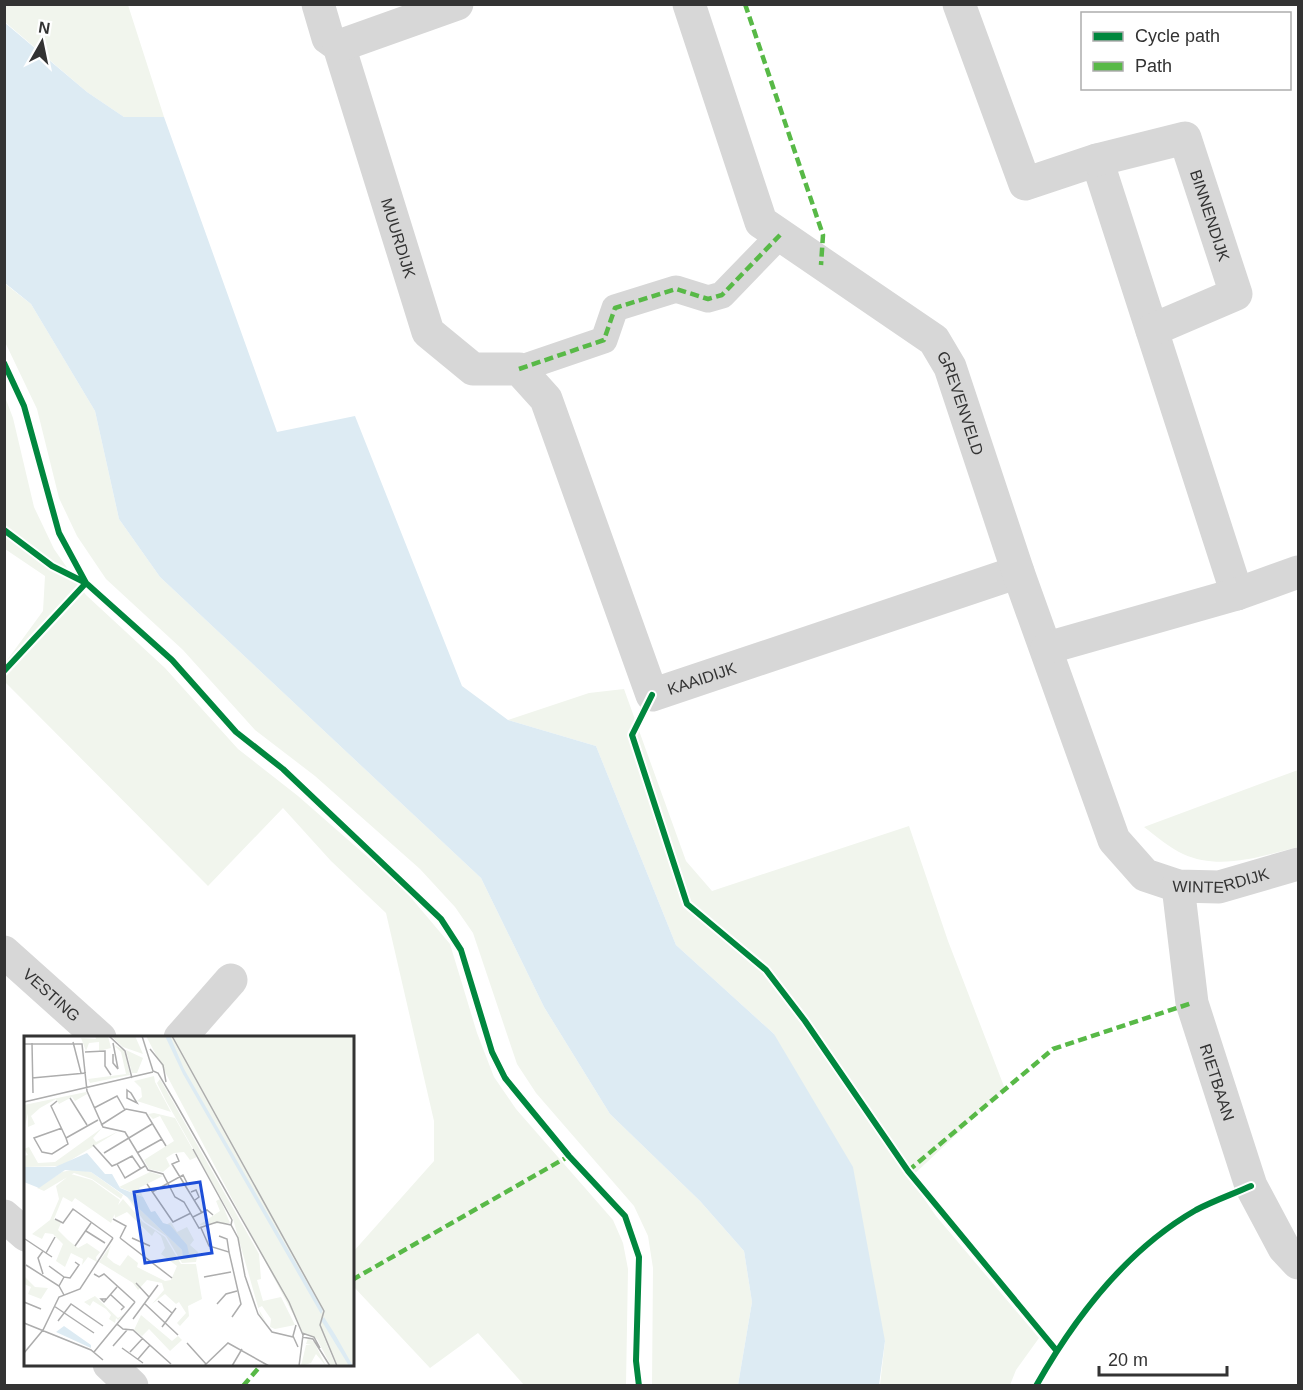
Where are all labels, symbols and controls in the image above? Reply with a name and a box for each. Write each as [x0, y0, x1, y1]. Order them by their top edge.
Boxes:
north arrow [12, 12, 72, 72]
legend [1081, 12, 1291, 90]
text: N [37, 18, 51, 37]
text: Cycle path [1135, 26, 1220, 46]
text: Path [1135, 56, 1172, 76]
street label: BINNENDIJK [1187, 168, 1233, 264]
street label: MUURDIJK [378, 196, 419, 280]
street label: GREVENVELD [934, 348, 987, 457]
street label: KAAIDIJK [665, 659, 739, 698]
street label: WINTERDIJK [1172, 865, 1271, 896]
street label: VESTING [19, 965, 83, 1025]
inset map [24, 1036, 354, 1366]
street label: RIETBAAN [1197, 1042, 1237, 1123]
scale bar [1099, 1339, 1226, 1377]
text: 20 m [1108, 1350, 1148, 1370]

